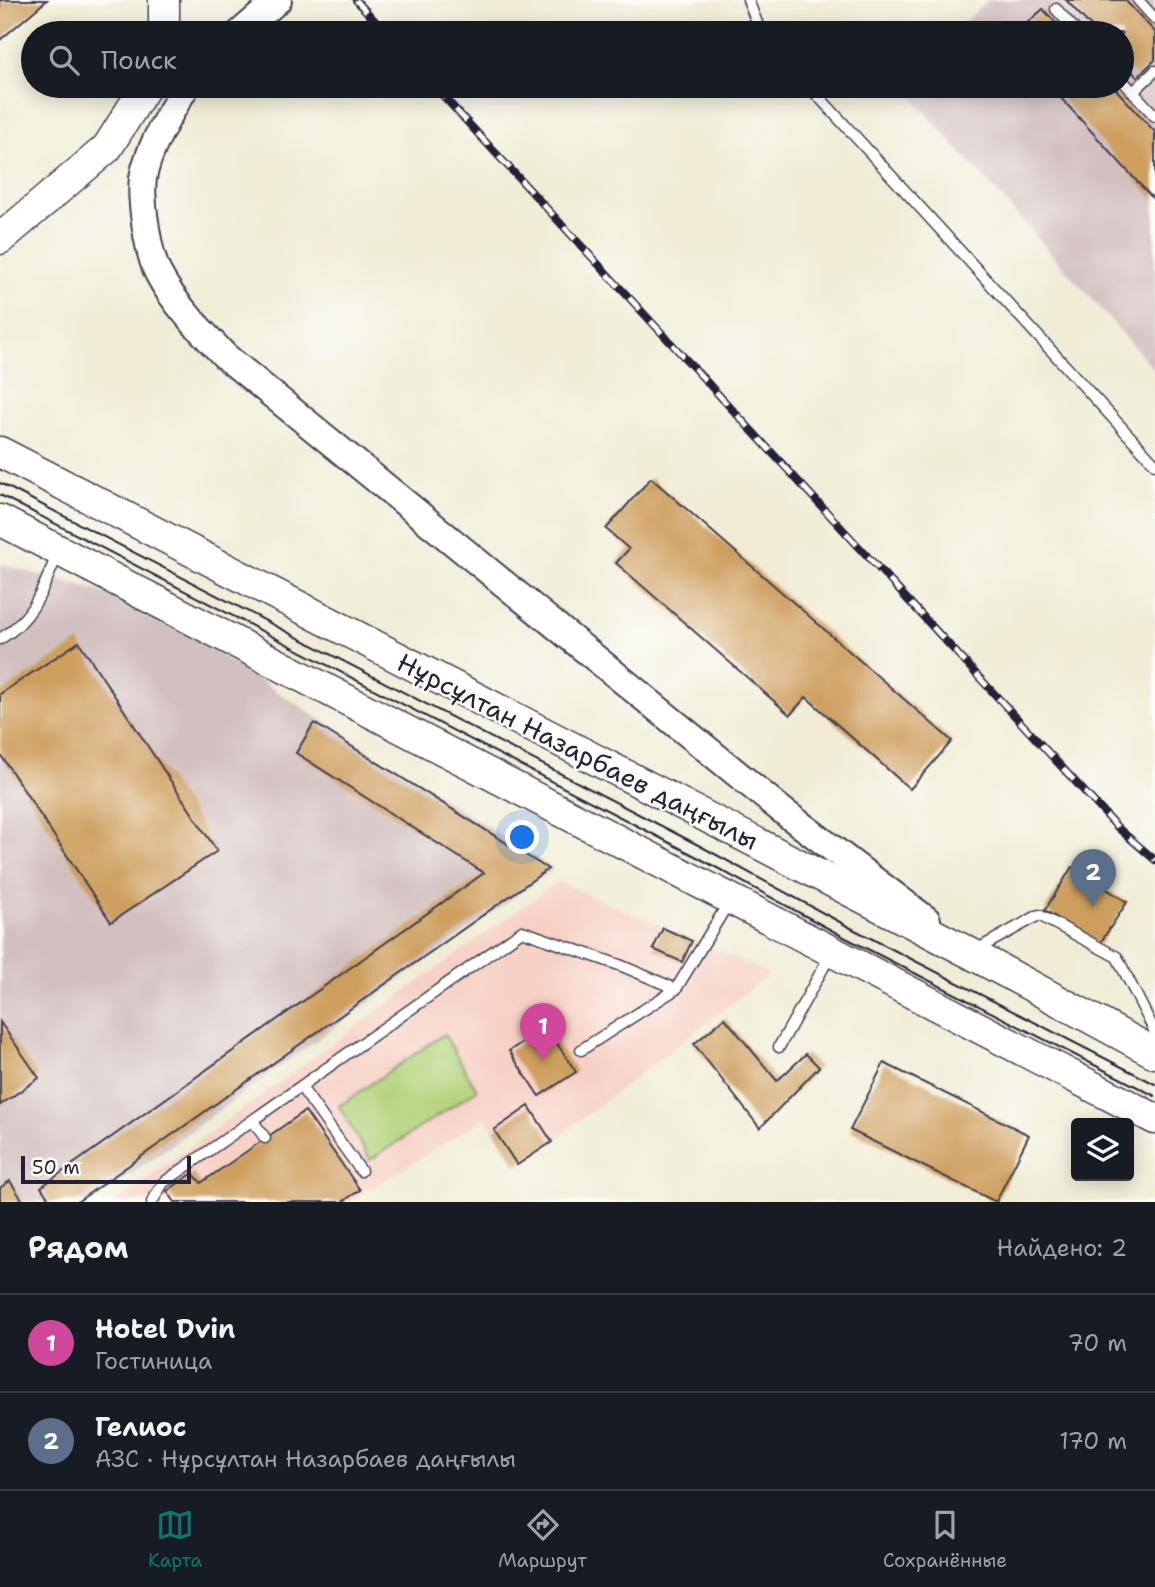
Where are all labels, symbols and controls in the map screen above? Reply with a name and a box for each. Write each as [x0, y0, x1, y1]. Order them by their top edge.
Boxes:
search box [21, 21, 1134, 98]
icon: search [45, 41, 83, 79]
text: Поиск [101, 42, 177, 77]
street label: Нұрсұлтан Назарбаев даңғылы [391, 644, 765, 858]
your location [505, 820, 539, 854]
pin: 2 [1070, 849, 1116, 907]
pin: 1 [520, 1003, 566, 1061]
map controls [1071, 1118, 1134, 1181]
button: layers [1071, 1118, 1134, 1181]
scale bar [21, 1153, 191, 1185]
text: 50 m [32, 1155, 80, 1180]
text: Рядом [28, 1227, 128, 1268]
text: Найдено: 2 [997, 1233, 1127, 1263]
text: Hotel Dvin [95, 1311, 235, 1346]
text: 1 [46, 1328, 56, 1358]
text: 70 m [1068, 1328, 1127, 1358]
text: Гостиница [95, 1346, 212, 1376]
text: Гелиос [95, 1409, 187, 1444]
text: 2 [43, 1426, 59, 1456]
text: 170 m [1059, 1426, 1127, 1456]
text: АЗС · Нұрсұлтан Назарбаев даңғылы [95, 1444, 516, 1474]
tab: Карта [148, 1506, 202, 1573]
tab: Маршрут [498, 1506, 587, 1573]
tab: Сохранённые [883, 1506, 1007, 1573]

